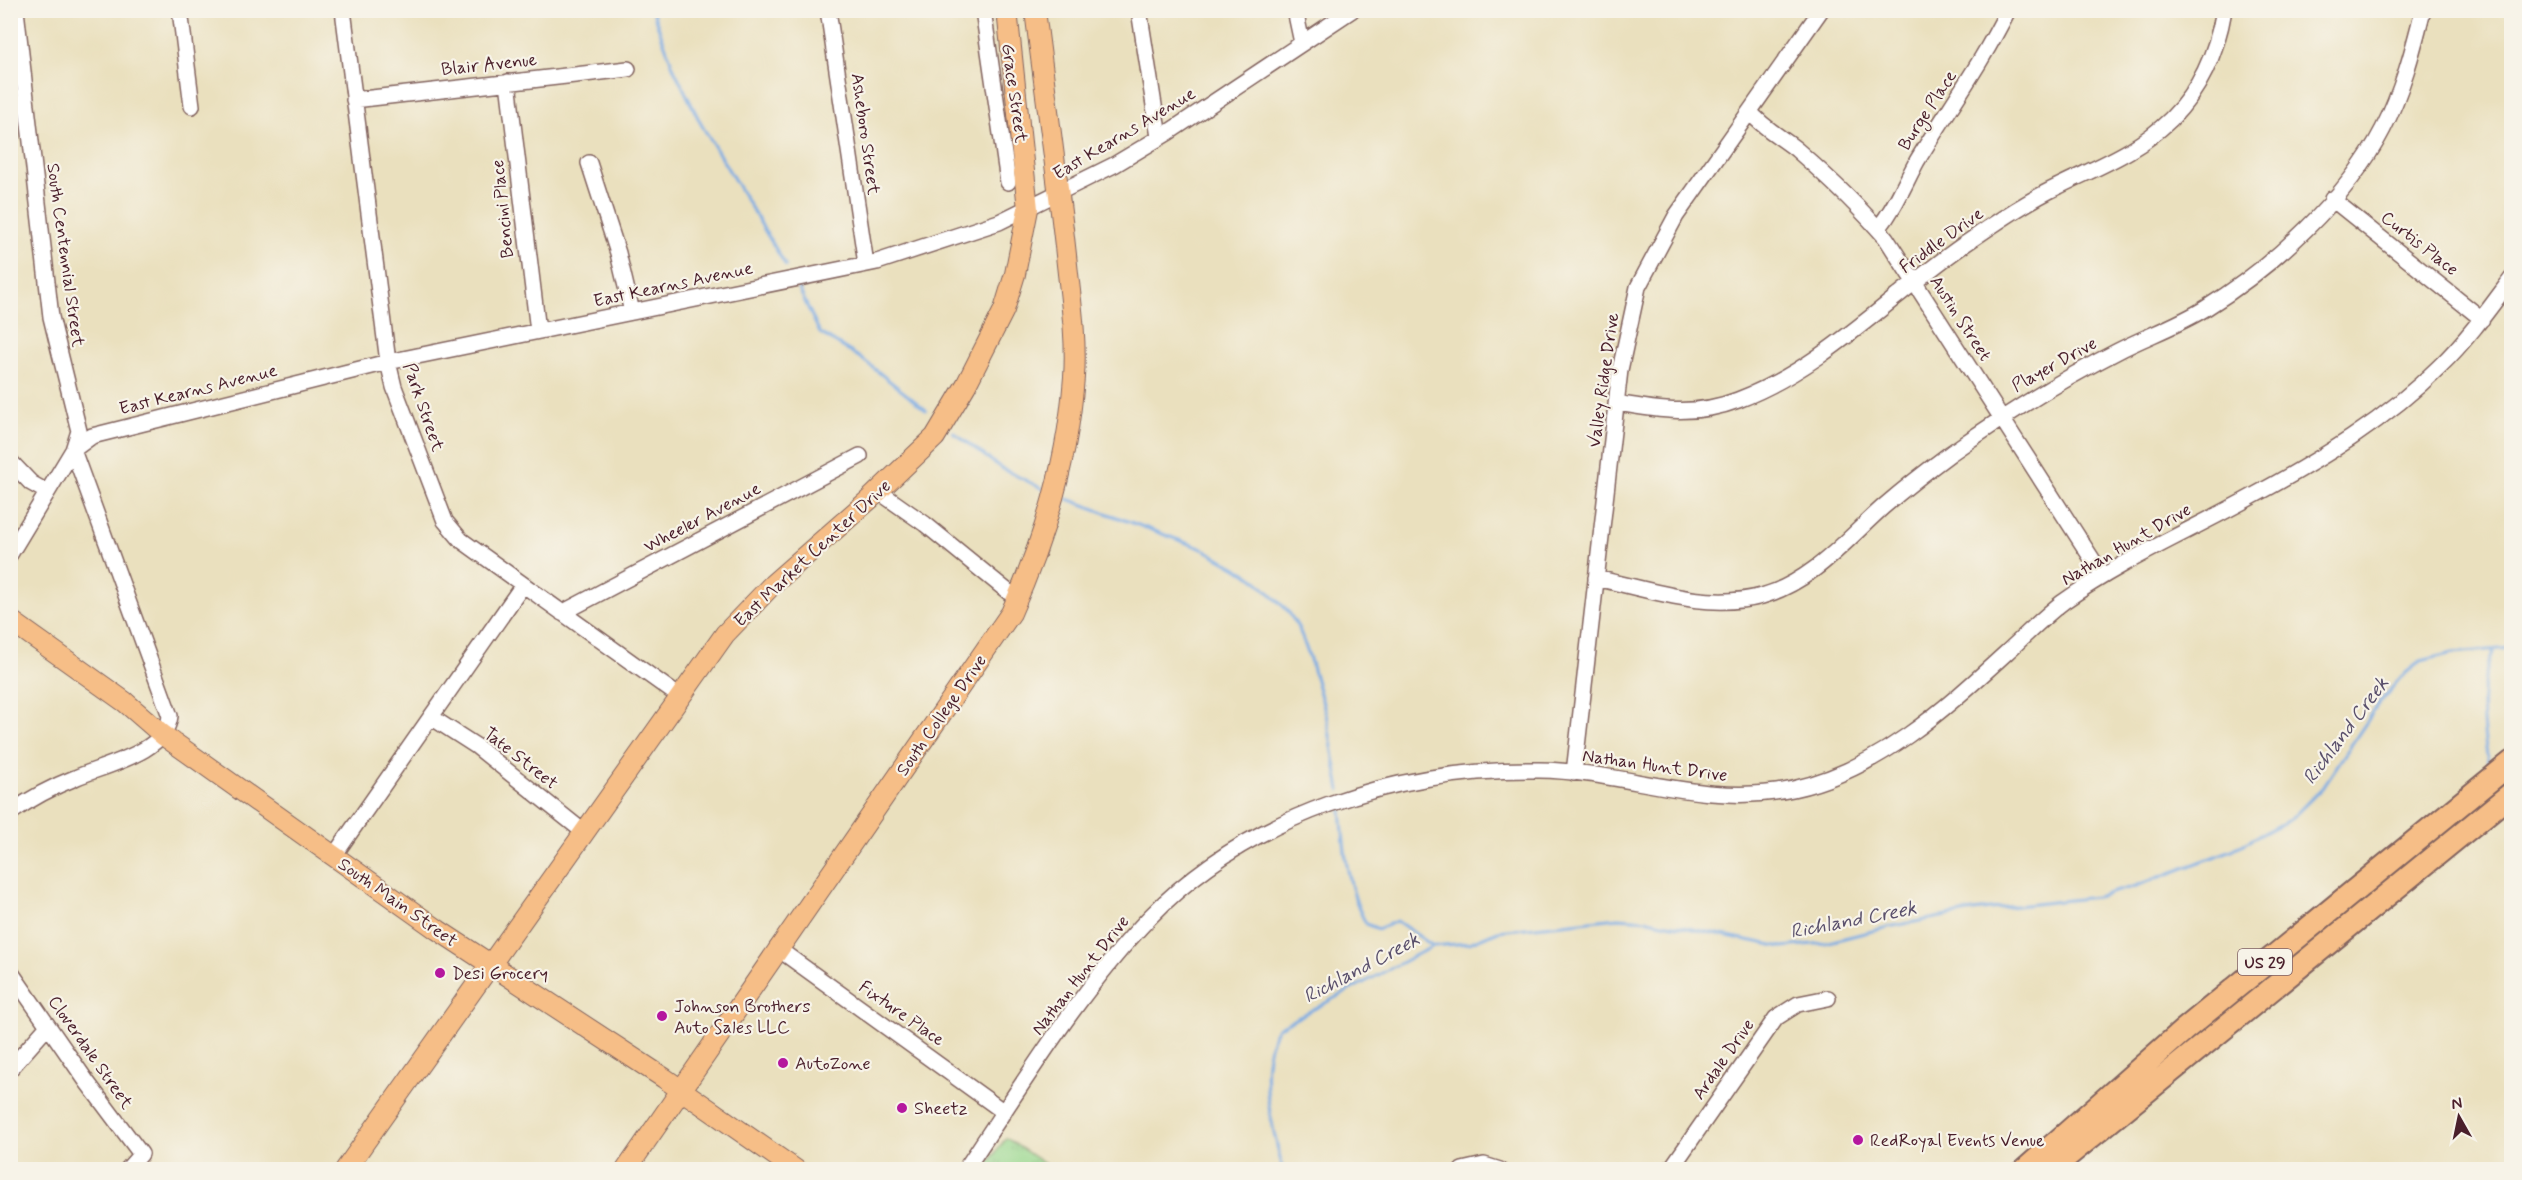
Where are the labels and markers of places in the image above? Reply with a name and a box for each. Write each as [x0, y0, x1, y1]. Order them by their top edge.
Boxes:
place label: Desi Grocery [452, 962, 548, 986]
marker: Desi Grocery [433, 966, 447, 980]
place label: Johnson Brothers Auto Sales LLC [674, 995, 811, 1040]
marker: Johnson Brothers Auto Sales LLC [655, 1009, 669, 1023]
place label: AutoZone [795, 1052, 871, 1076]
marker: AutoZone [776, 1056, 790, 1070]
place label: Sheetz [914, 1097, 968, 1121]
marker: Sheetz [895, 1101, 909, 1115]
place label: RedRoyal Events Venue [1870, 1129, 2045, 1153]
marker: RedRoyal Events Venue [1851, 1133, 1865, 1147]

